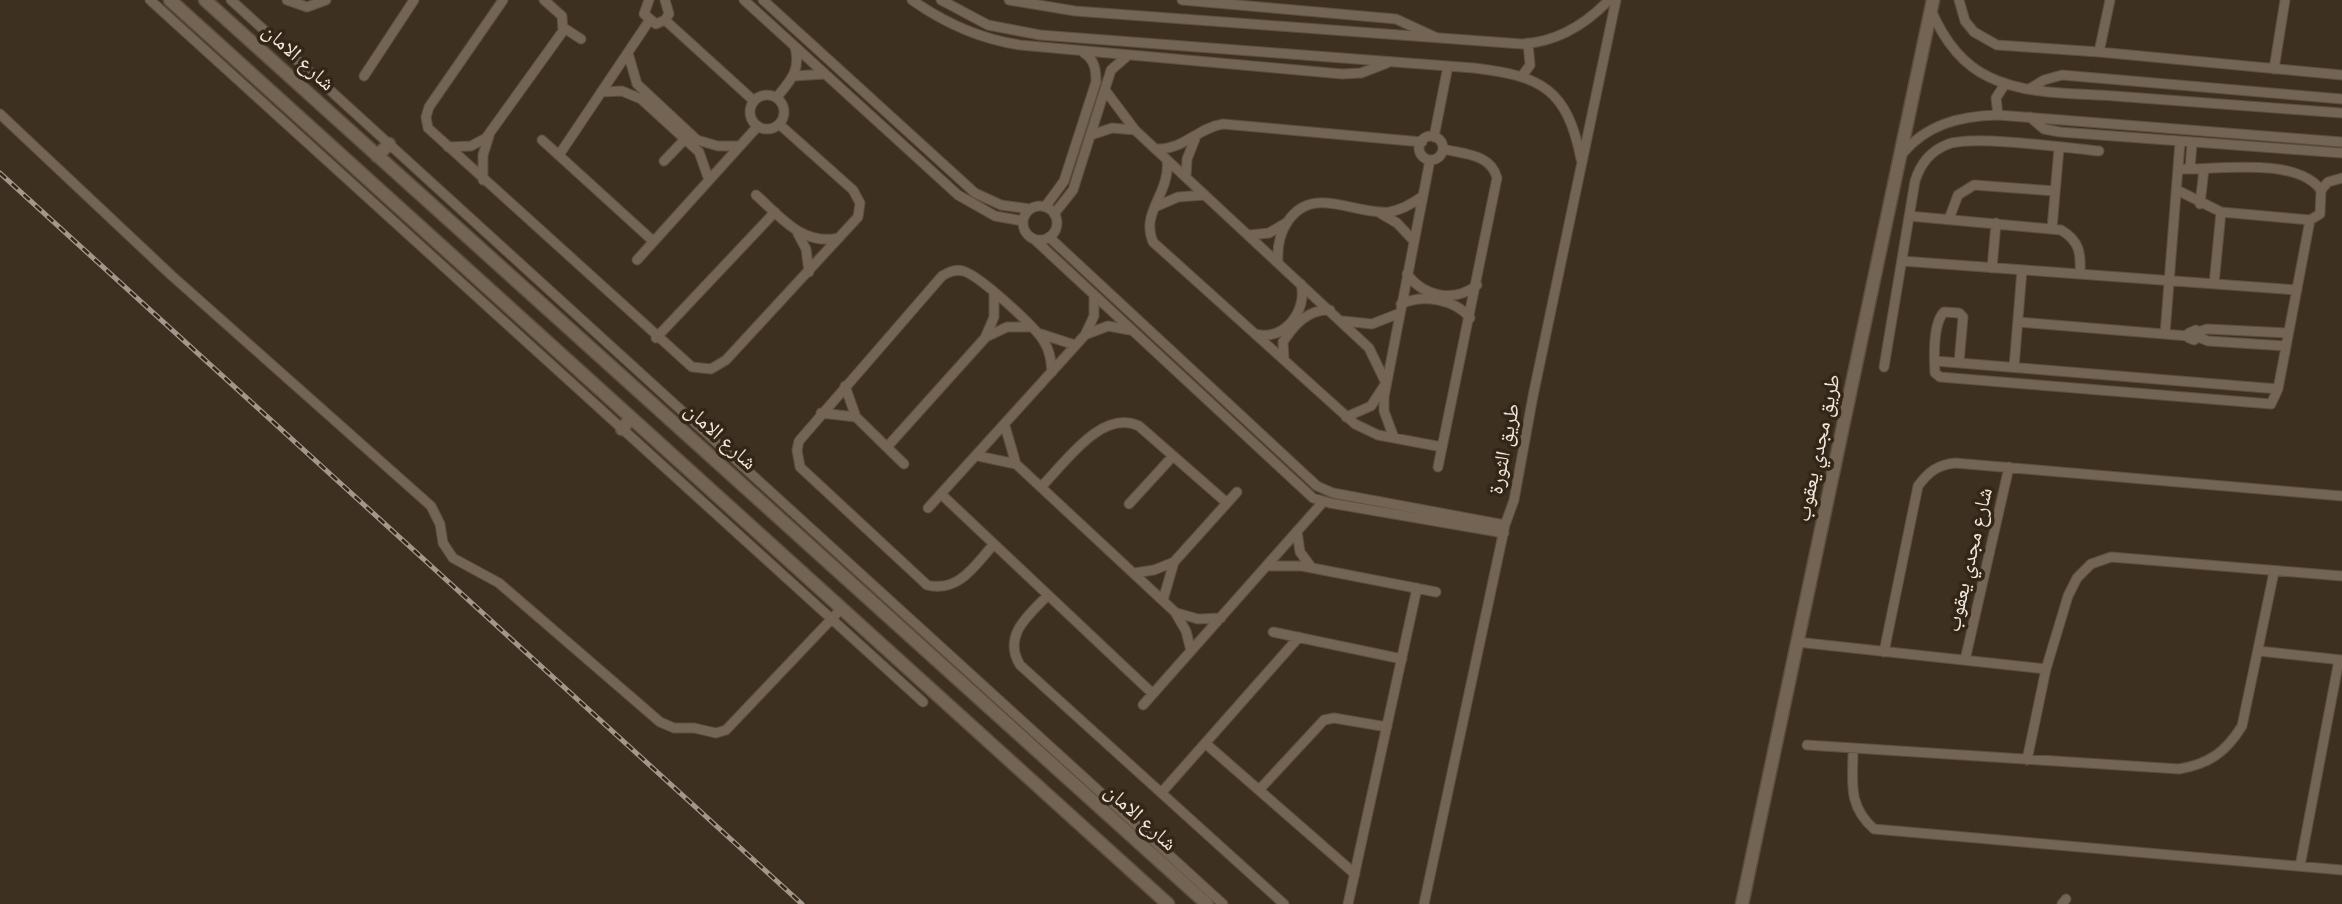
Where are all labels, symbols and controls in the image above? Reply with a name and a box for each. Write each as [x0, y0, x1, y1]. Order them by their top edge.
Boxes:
street label: شارع الامان [257, 19, 339, 97]
street label: طريق مجدي يعقوب [1791, 372, 1847, 524]
street label: شارع الامان [679, 398, 761, 476]
street label: طريق الثورة [1484, 401, 1526, 497]
street label: شارع مجدي يعقوب [1941, 485, 1999, 635]
street label: شارع الامان [1099, 779, 1181, 857]

